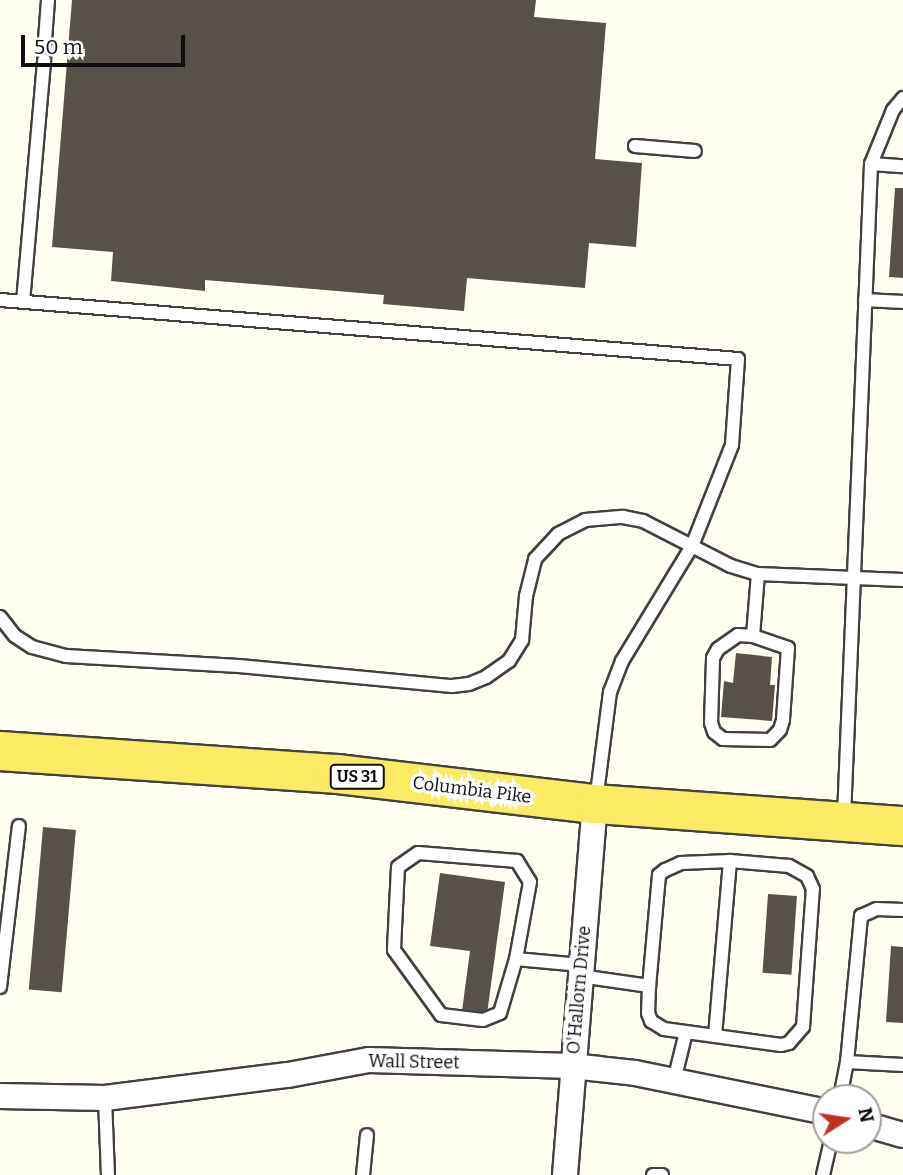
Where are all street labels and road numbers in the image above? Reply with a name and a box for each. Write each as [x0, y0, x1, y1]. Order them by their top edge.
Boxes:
road number: US 31 [329, 764, 385, 790]
street label: Columbia Pike [411, 772, 533, 808]
street label: O'Hallorn Drive [563, 925, 595, 1055]
street label: Wall Street [368, 1050, 460, 1074]

